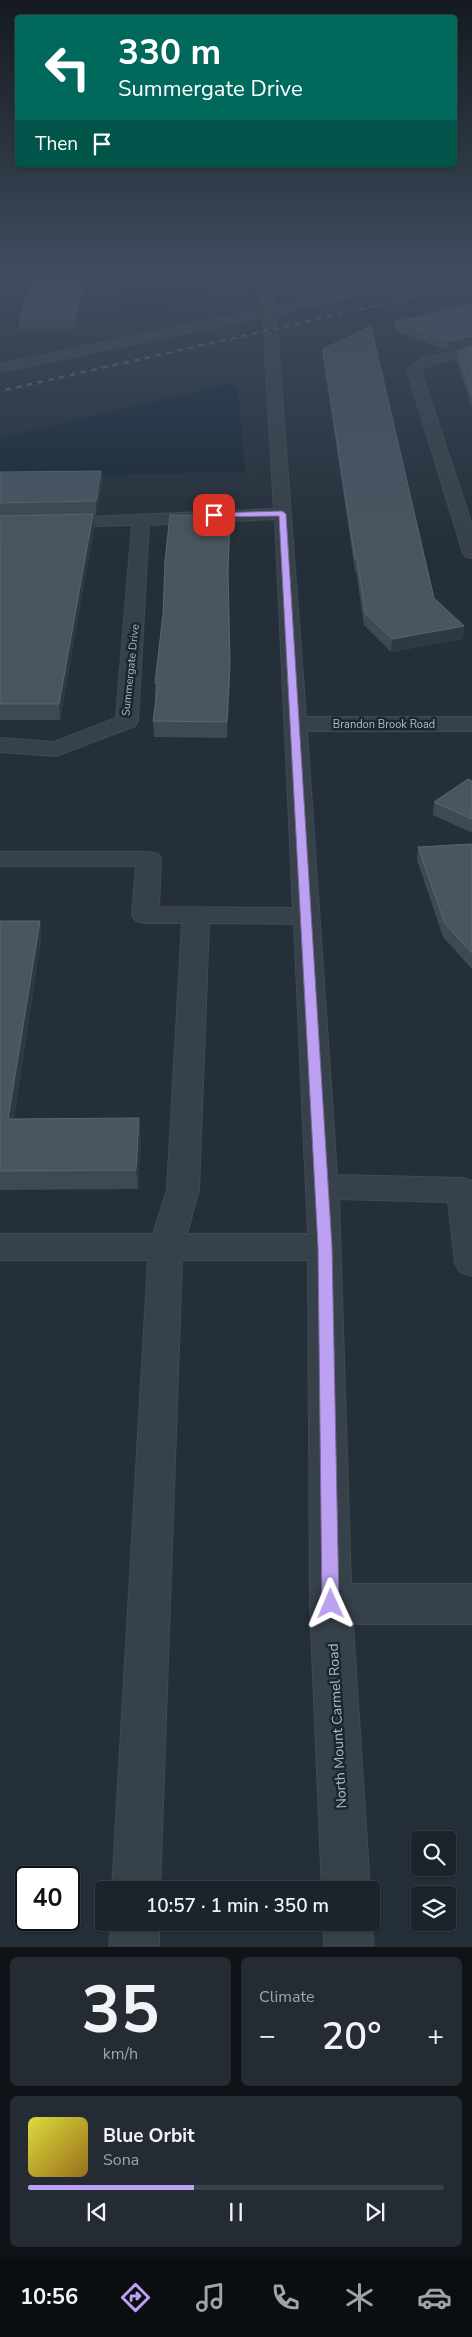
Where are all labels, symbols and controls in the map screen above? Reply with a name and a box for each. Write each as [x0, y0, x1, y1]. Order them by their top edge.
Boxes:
text: 330 m [118, 29, 221, 76]
icon: left [35, 35, 100, 100]
text: Summergate Drive [118, 74, 303, 104]
icon: arrive [88, 130, 116, 158]
text: Then [35, 131, 78, 157]
pin [193, 494, 235, 536]
icon: arrive [200, 501, 228, 529]
street label: Summergate Drive [118, 623, 143, 717]
street label: Brandon Brook Road [333, 717, 435, 732]
position arrow [304, 1577, 356, 1629]
street label: North Mount Carmel Road [324, 1643, 351, 1809]
map controls [411, 1831, 456, 1931]
button: search [411, 1831, 456, 1876]
speed limit sign: 40 [15, 1866, 80, 1931]
button: layers [411, 1886, 456, 1931]
text: 10:57 · 1 min · 350 m [146, 1893, 329, 1919]
text: 35 [81, 1966, 160, 2055]
text: Climate [259, 1986, 314, 2008]
text: 20° [322, 2011, 381, 2062]
text: − [259, 2017, 276, 2055]
text: + [427, 2017, 444, 2055]
text: km/h [103, 2043, 138, 2065]
text: Blue Orbit [103, 2123, 194, 2149]
text: Sona [103, 2149, 139, 2171]
icon: previous [83, 2198, 111, 2226]
icon: pause [222, 2198, 250, 2226]
icon: next [361, 2198, 389, 2226]
icon: directions [118, 2280, 153, 2315]
icon: music [193, 2280, 228, 2315]
icon: phone [268, 2280, 303, 2315]
icon: climate [342, 2280, 377, 2315]
icon: car [417, 2280, 452, 2315]
text: 10:56 [20, 2282, 78, 2312]

